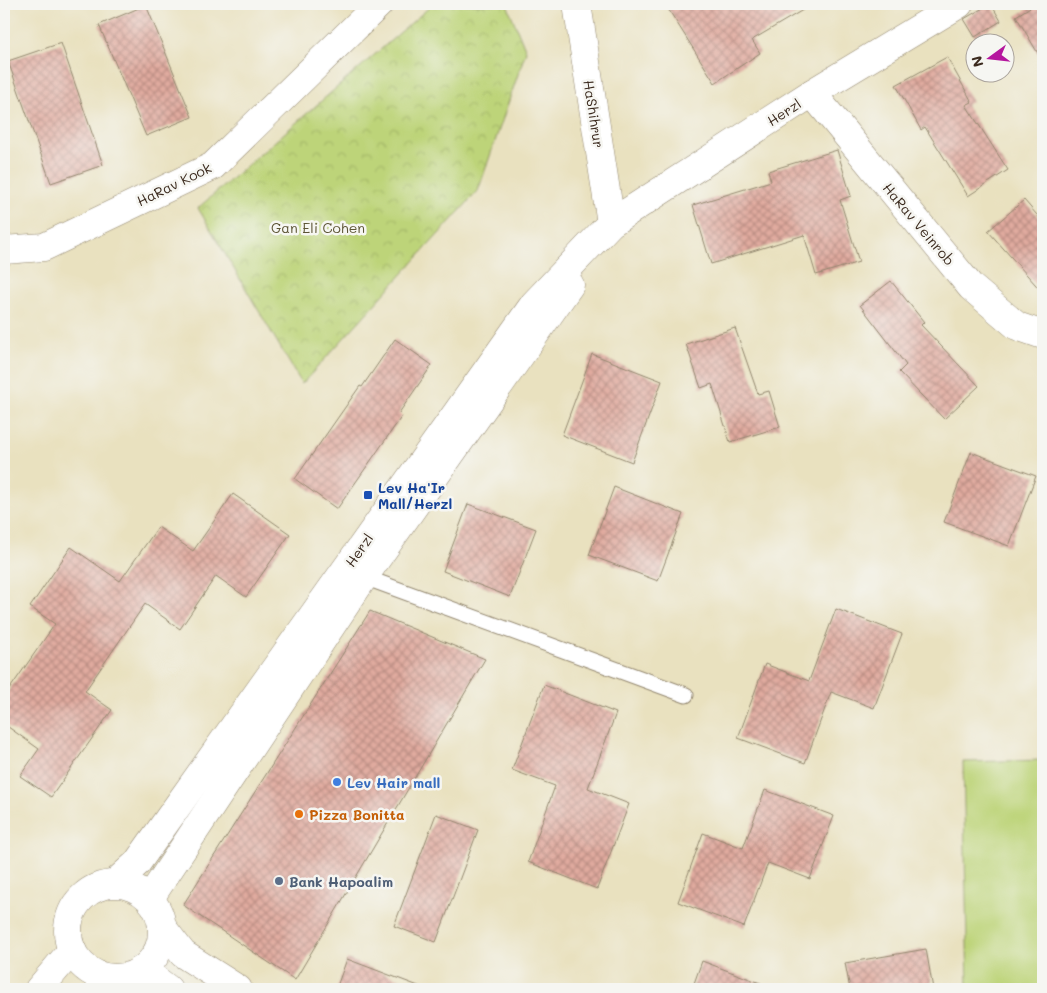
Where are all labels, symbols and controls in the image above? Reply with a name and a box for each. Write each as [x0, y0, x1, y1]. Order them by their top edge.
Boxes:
north arrow [964, 32, 1014, 82]
text: N [966, 54, 988, 69]
street label: HaShihrur [579, 79, 609, 149]
street label: Herzl [763, 94, 805, 130]
street label: HaRav Kook [134, 158, 214, 210]
street label: HaRav Veinrob [879, 179, 959, 269]
park label: Gan Eli Cohen [271, 218, 365, 237]
place label: Lev Ha'Ir Mall/Herzl [378, 478, 452, 513]
marker: Lev Ha'Ir Mall/Herzl [362, 489, 374, 501]
street label: Herzl [341, 529, 377, 571]
place label: Lev Hair mall [347, 773, 440, 792]
marker: Lev Hair mall [331, 776, 343, 788]
place label: Pizza Bonitta [309, 805, 405, 824]
marker: Pizza Bonitta [293, 808, 305, 820]
place label: Bank Hapoalim [289, 872, 393, 891]
marker: Bank Hapoalim [273, 875, 285, 887]

